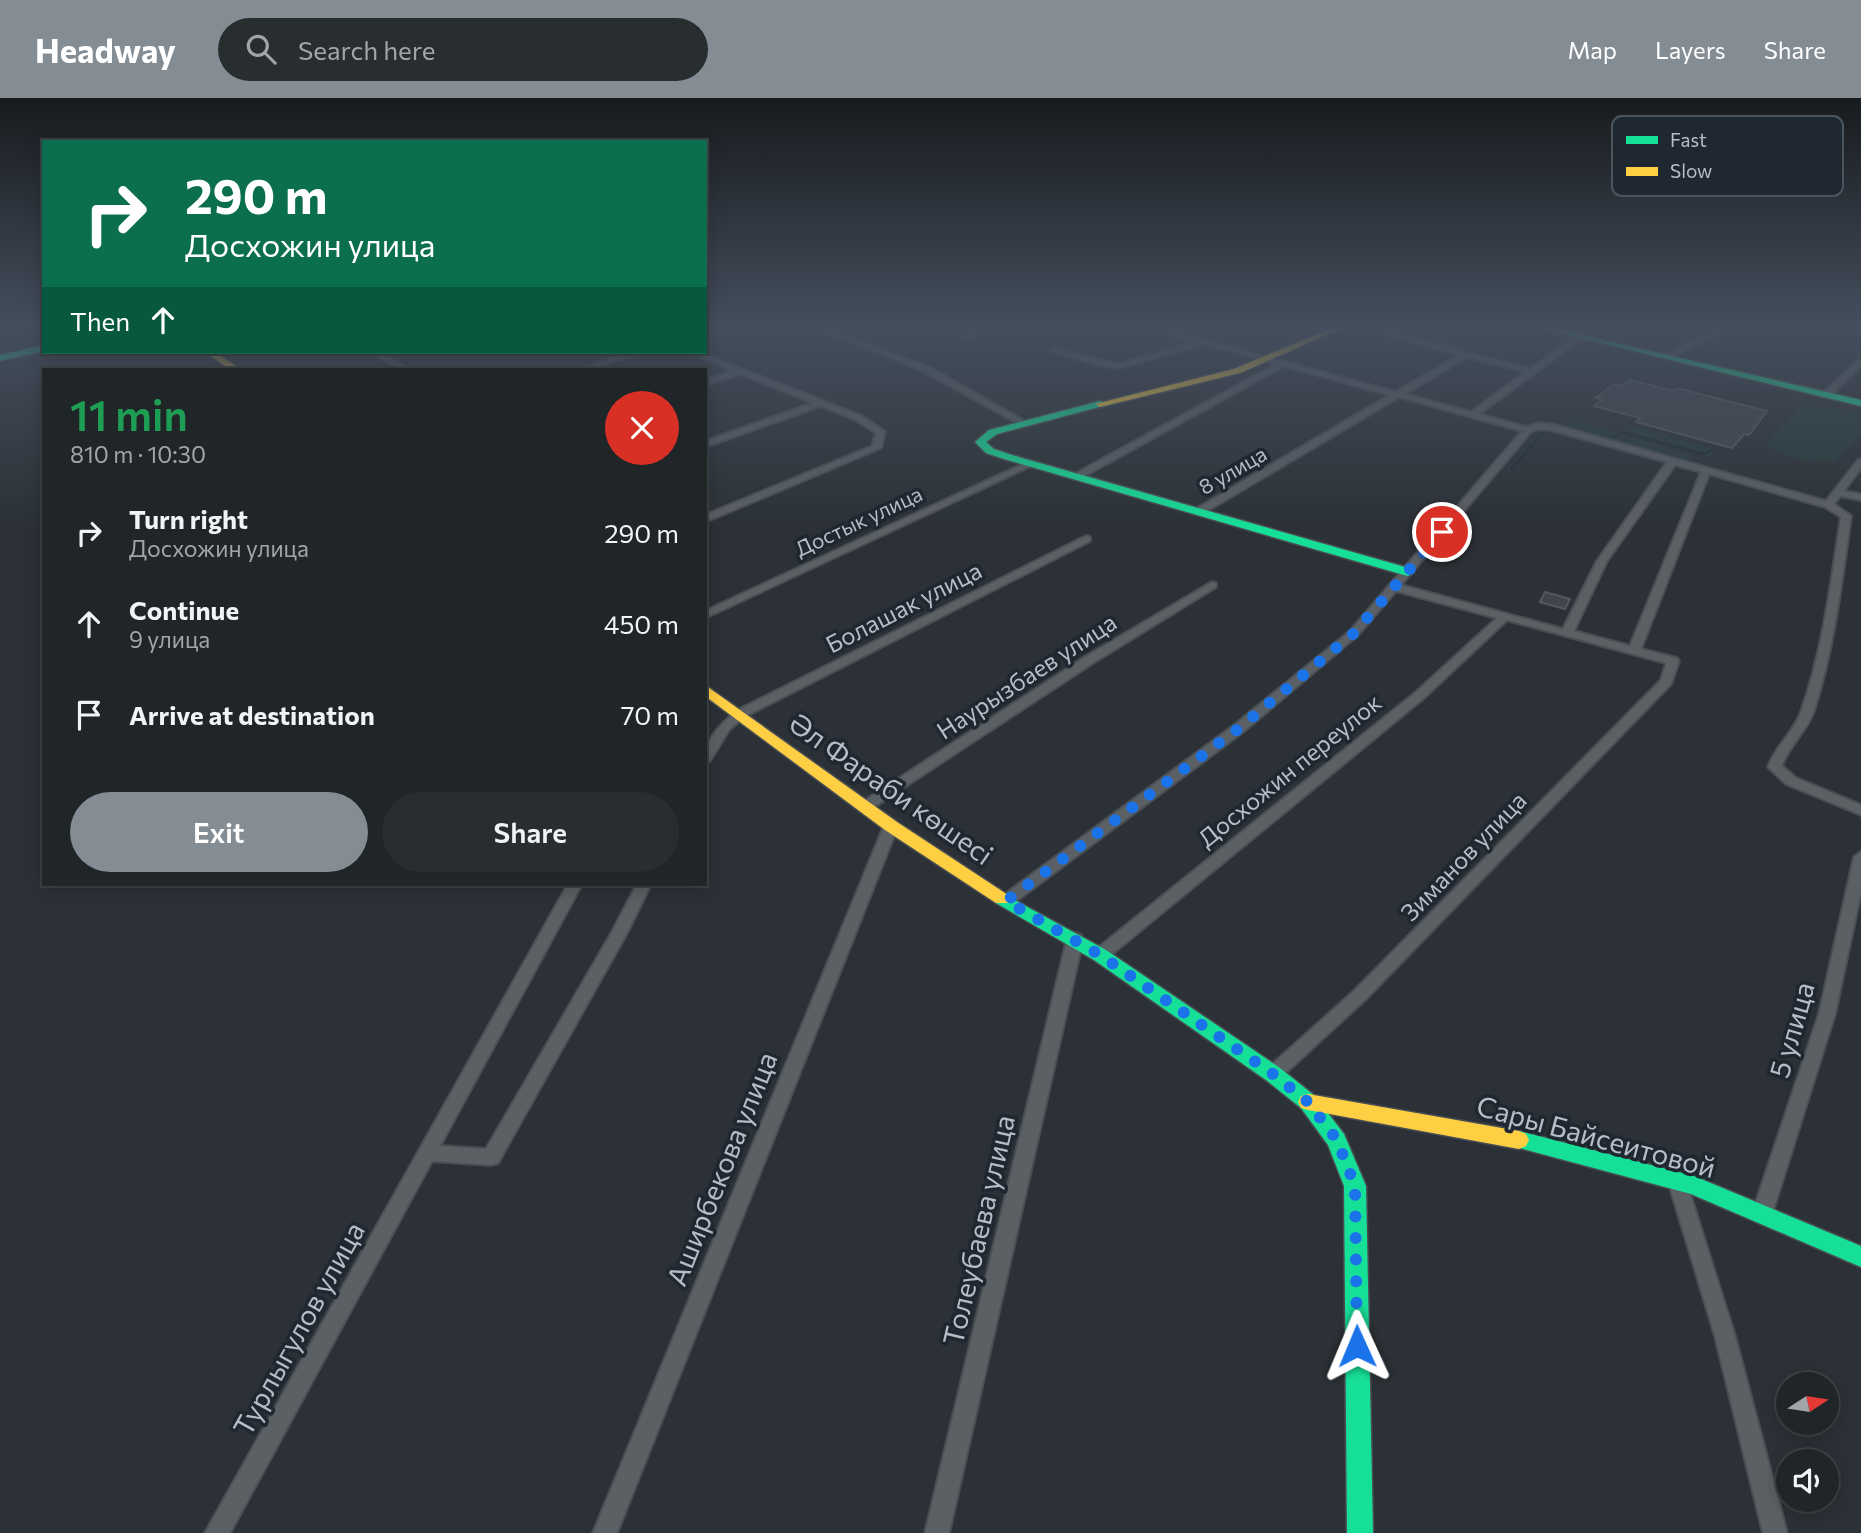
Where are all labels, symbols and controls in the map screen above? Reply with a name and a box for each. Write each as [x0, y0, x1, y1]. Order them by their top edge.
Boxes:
search box [218, 18, 708, 81]
text: Headway [35, 29, 176, 70]
icon: search [242, 30, 280, 68]
text: Search here [298, 34, 436, 65]
text: Map [1568, 35, 1617, 64]
text: Layers [1655, 35, 1726, 64]
text: Share [1764, 35, 1826, 64]
legend [1612, 116, 1843, 196]
text: Fast [1670, 128, 1707, 151]
text: Slow [1670, 159, 1712, 182]
text: 290 m [185, 164, 327, 224]
icon: right [70, 168, 161, 259]
text: Досхожин улица [185, 224, 435, 264]
icon: ahead [144, 301, 182, 339]
text: Then [70, 305, 130, 336]
text: 11 min [70, 388, 188, 440]
button: close [605, 391, 679, 465]
text: 810 m · 10:30 [70, 440, 206, 468]
street label: 8 улица [1194, 440, 1271, 499]
street label: Достык улица [791, 480, 926, 561]
pin [1412, 502, 1472, 562]
text: Turn right [129, 503, 248, 534]
icon: arrive [1423, 513, 1461, 551]
icon: right [70, 514, 108, 552]
text: 290 m [604, 517, 679, 548]
text: Досхожин улица [129, 534, 309, 562]
street label: Болашак улица [821, 555, 986, 658]
text: Continue [129, 594, 239, 625]
icon: ahead [70, 605, 108, 643]
street label: Наурызбаев улица [931, 607, 1121, 745]
text: 450 m [604, 608, 679, 639]
text: 9 улица [129, 625, 210, 653]
street label: Досхожин переулок [1192, 687, 1387, 853]
icon: arrive [70, 696, 108, 734]
text: Arrive at destination [129, 699, 375, 730]
text: 70 m [621, 699, 679, 730]
street label: Әл Фараби көшесі [783, 705, 1000, 871]
street label: Зиманов улица [1394, 785, 1532, 926]
button: Exit [70, 792, 368, 872]
button: Share [382, 792, 679, 872]
street label: 5 улица [1761, 978, 1821, 1082]
street label: Аширбекова улица [659, 1047, 784, 1291]
street label: Сары Байсеитовой [1473, 1088, 1719, 1184]
street label: Толеубаева улица [935, 1111, 1021, 1348]
street label: Турлыгулов улица [225, 1216, 371, 1441]
position arrow [1320, 1309, 1394, 1383]
north arrow [1776, 1372, 1839, 1435]
map controls [1776, 1372, 1839, 1512]
button: sound [1776, 1449, 1839, 1512]

